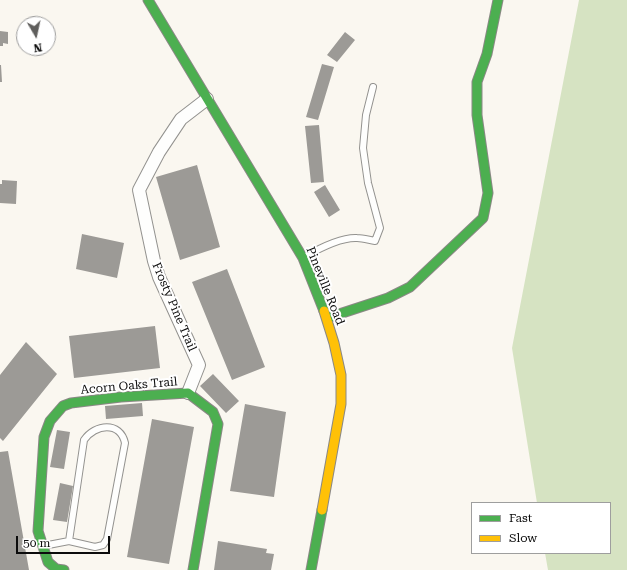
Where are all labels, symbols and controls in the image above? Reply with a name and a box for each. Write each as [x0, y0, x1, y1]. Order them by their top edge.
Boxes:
north arrow [16, 16, 56, 56]
text: N [33, 40, 43, 54]
street label: Pineville Road [303, 245, 347, 327]
street label: Frosty Pine Trail [149, 260, 199, 354]
street label: Acorn Oaks Trail [80, 375, 178, 397]
legend [471, 502, 611, 554]
text: Fast [509, 511, 532, 525]
scale bar [18, 528, 112, 554]
text: Slow [509, 531, 537, 545]
text: 50 m [23, 536, 50, 550]

